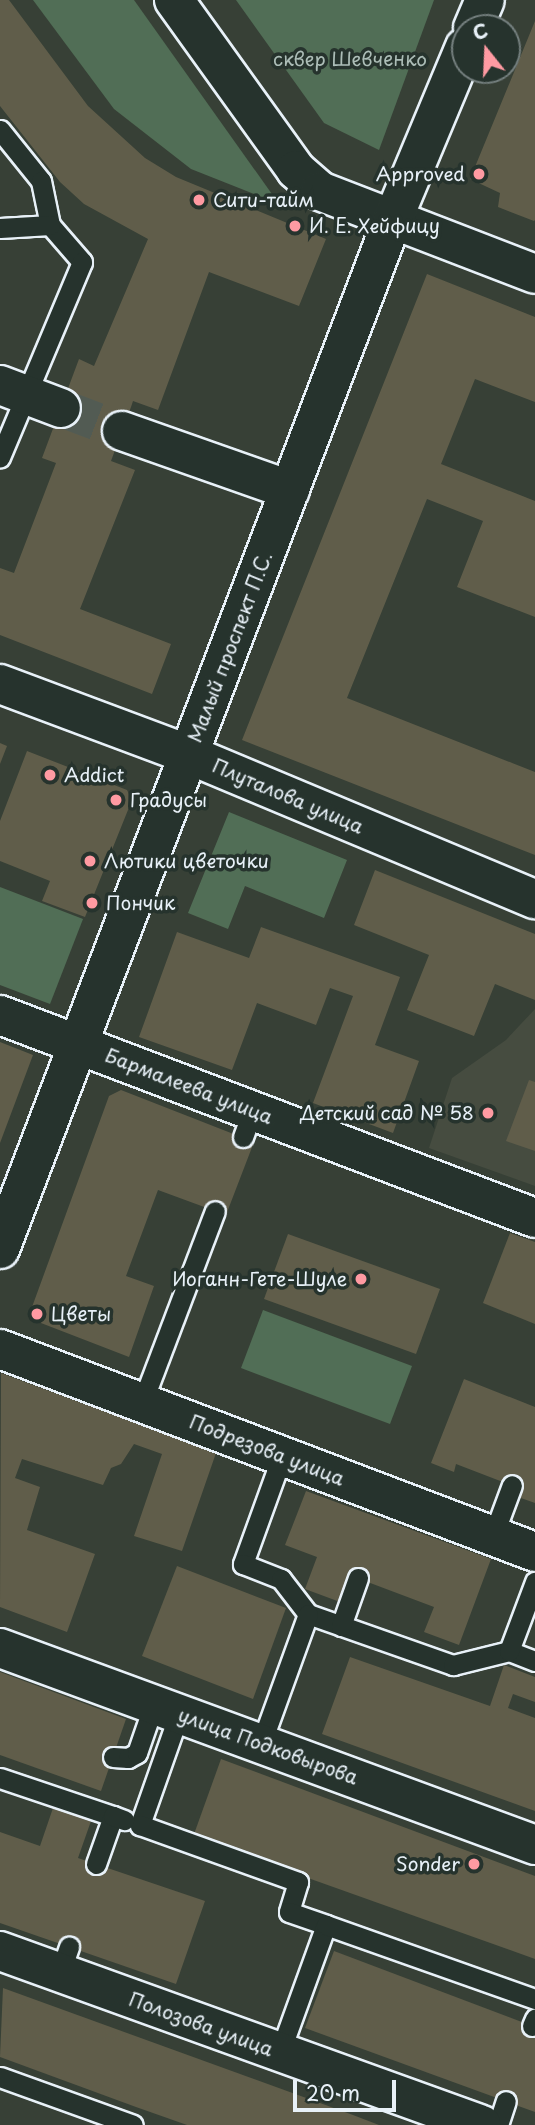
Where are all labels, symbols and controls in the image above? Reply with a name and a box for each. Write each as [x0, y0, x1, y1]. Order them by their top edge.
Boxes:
north arrow [451, 14, 521, 84]
text: С [469, 15, 491, 46]
park label: сквер Шевченко [272, 48, 428, 70]
place label: Approved [376, 163, 465, 185]
marker: Approved [471, 166, 487, 182]
place label: Сити-тайм [213, 189, 314, 211]
marker: Сити-тайм [191, 192, 207, 208]
place label: И. Е. Хейфицу [309, 215, 440, 237]
marker: И. Е. Хейфицу [287, 218, 303, 234]
street label: Малый проспект П.С. [183, 548, 277, 746]
street label: Плуталова улица [209, 754, 367, 838]
place label: Addict [64, 764, 124, 786]
marker: Addict [42, 767, 58, 783]
place label: Градусы [130, 789, 207, 811]
marker: Градусы [108, 792, 124, 808]
place label: Лютики цветочки [104, 850, 269, 872]
marker: Лютики цветочки [82, 853, 98, 869]
place label: Пончик [106, 892, 175, 914]
marker: Пончик [84, 895, 100, 911]
street label: Бармалеева улица [102, 1043, 276, 1129]
place label: Детский сад № 58 [299, 1102, 474, 1124]
marker: Детский сад № 58 [480, 1105, 496, 1121]
place label: Иоганн-Гете-Шуле [172, 1268, 347, 1290]
marker: Иоганн-Гете-Шуле [353, 1271, 369, 1287]
place label: Цветы [51, 1303, 111, 1325]
marker: Цветы [29, 1306, 45, 1322]
street label: Подрезова улица [186, 1410, 348, 1490]
street label: улица Подковырова [175, 1703, 361, 1789]
place label: Sonder [396, 1853, 460, 1875]
marker: Sonder [466, 1856, 482, 1872]
street label: Полозова улица [125, 1987, 277, 2061]
scale bar [297, 2066, 400, 2110]
text: 20 m [306, 2076, 360, 2108]

